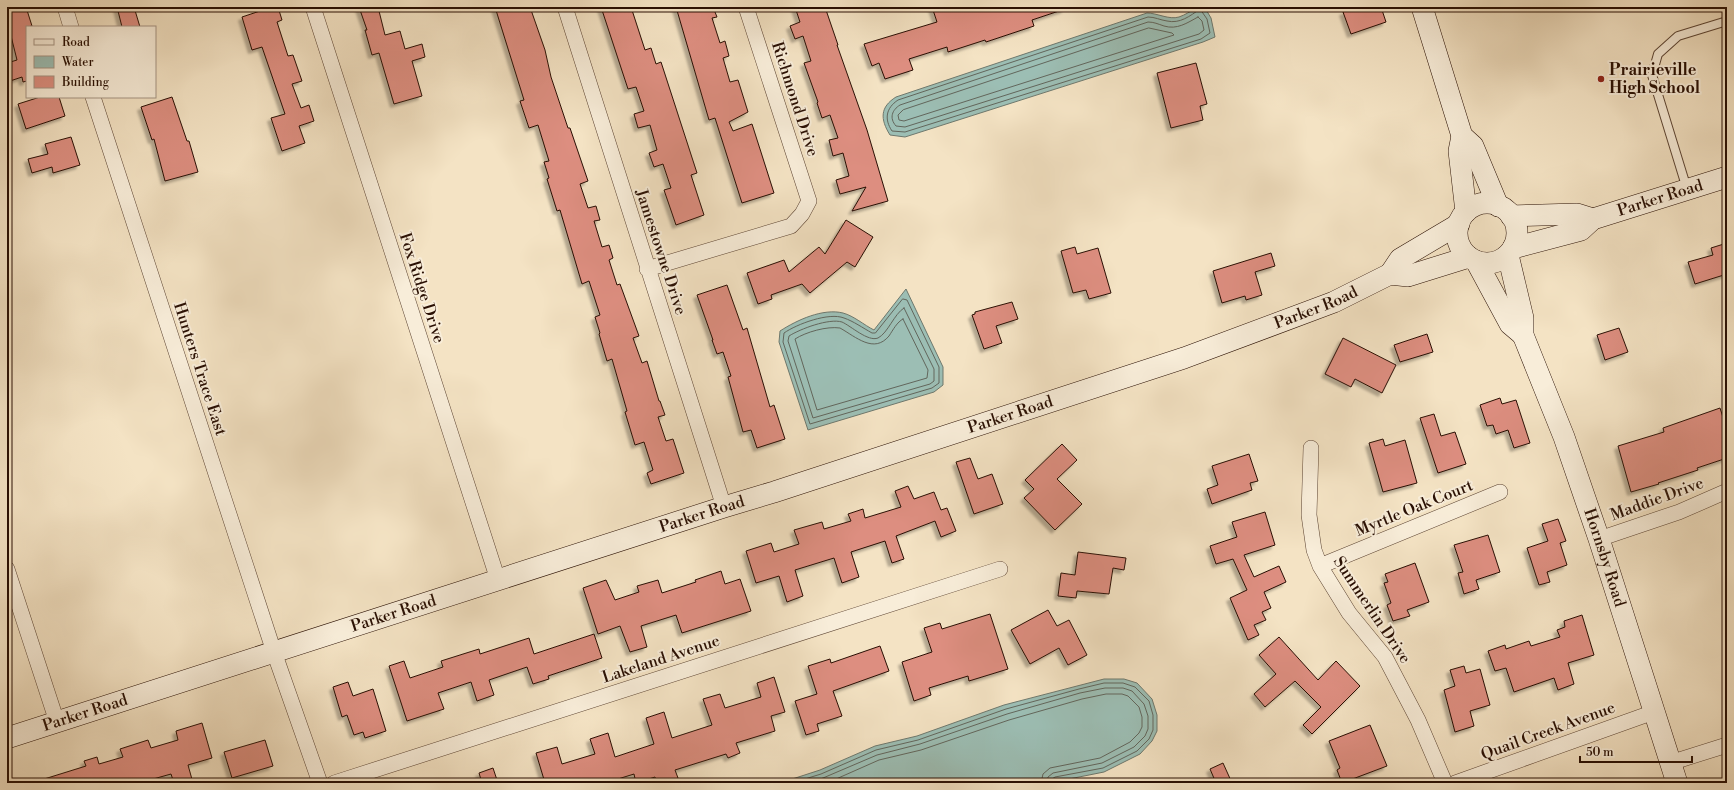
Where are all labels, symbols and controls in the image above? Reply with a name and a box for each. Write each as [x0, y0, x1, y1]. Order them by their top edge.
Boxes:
legend [26, 26, 156, 98]
text: Road [62, 35, 90, 50]
street label: Richmond Drive [767, 39, 823, 159]
text: Water [61, 55, 94, 70]
place label: Prairieville High School [1609, 60, 1701, 98]
marker: Prairieville High School [1596, 74, 1606, 84]
text: Building [61, 75, 110, 90]
street label: Parker Road [1615, 175, 1705, 221]
street label: Jamestowne Drive [631, 186, 691, 317]
street label: Fox Ridge Drive [395, 230, 449, 346]
street label: Parker Road [1271, 282, 1361, 333]
street label: Hunters Trace East [169, 300, 231, 439]
street label: Parker Road [965, 392, 1055, 438]
street label: Maddie Drive [1608, 473, 1706, 525]
street label: Myrtle Oak Court [1352, 475, 1476, 541]
street label: Parker Road [657, 491, 747, 537]
street label: Hornsby Road [1579, 506, 1630, 610]
street label: Summerlin Drive [1329, 553, 1415, 667]
street label: Parker Road [348, 590, 439, 637]
street label: Lakeland Avenue [600, 631, 722, 687]
street label: Parker Road [40, 690, 130, 736]
street label: Quail Creek Avenue [1478, 697, 1618, 765]
scale bar [1580, 738, 1692, 764]
text: 50 m [1586, 745, 1614, 760]

